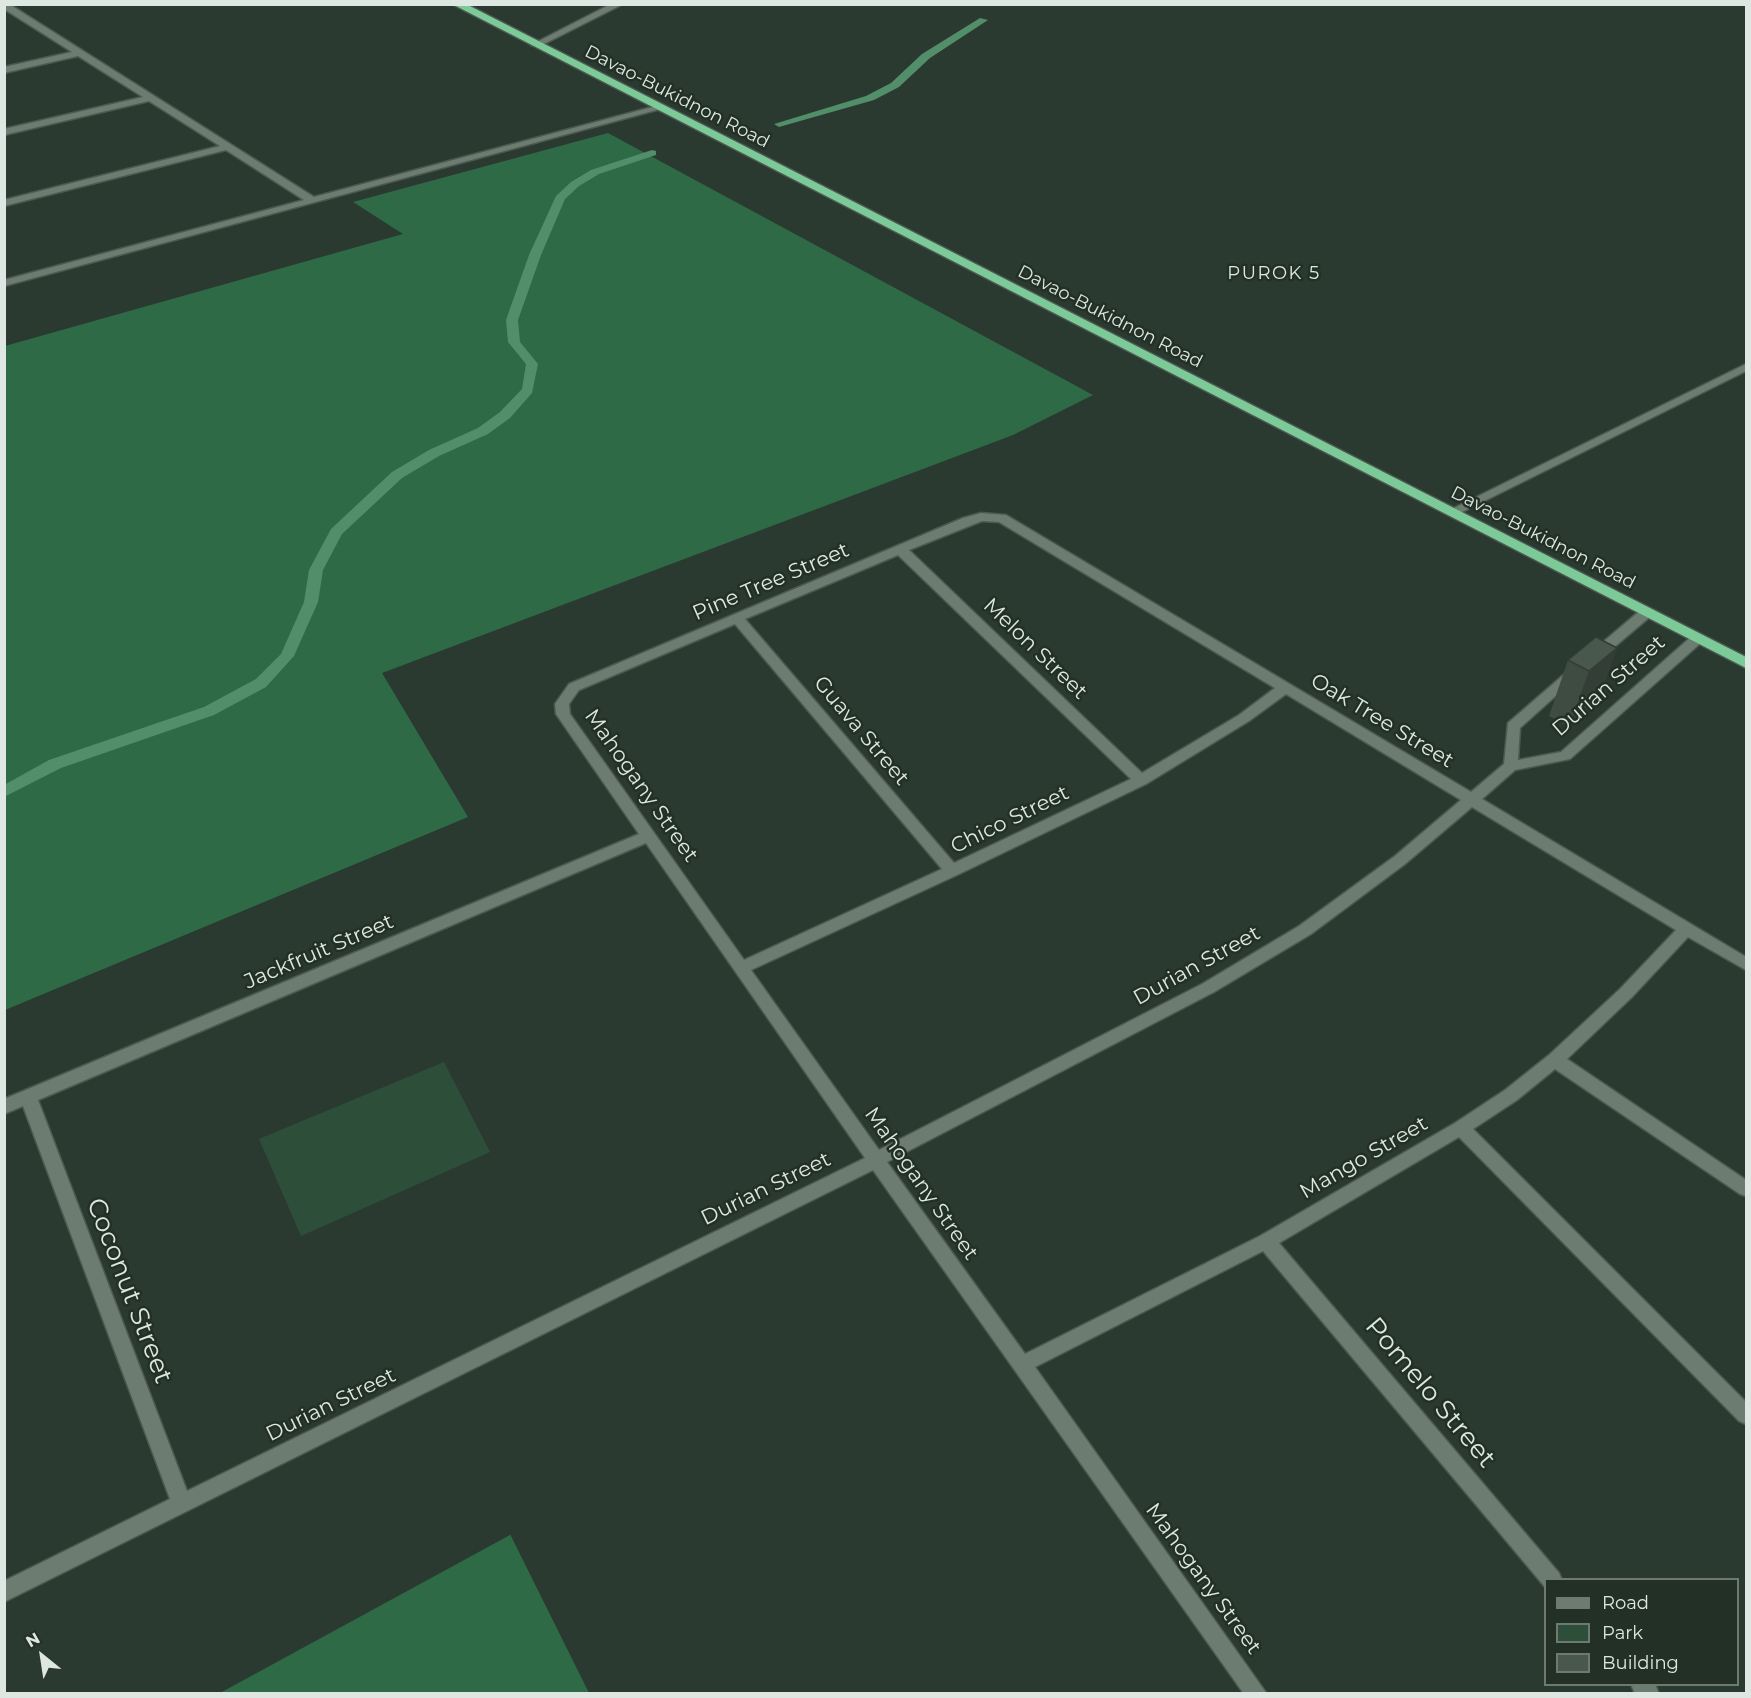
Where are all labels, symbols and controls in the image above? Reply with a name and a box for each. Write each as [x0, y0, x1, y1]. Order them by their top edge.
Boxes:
street label: Davao-Bukidnon Road [581, 41, 773, 153]
street label: Davao-Bukidnon Road [1014, 261, 1206, 373]
district label: PUROK 5 [1227, 263, 1321, 285]
street label: Davao-Bukidnon Road [1447, 482, 1639, 594]
street label: Pine Tree Street [689, 538, 853, 626]
street label: Melon Street [978, 593, 1092, 705]
street label: Durian Street [1548, 630, 1670, 742]
street label: Oak Tree Street [1306, 668, 1458, 774]
street label: Guava Street [808, 671, 914, 791]
street label: Mahogany Street [579, 705, 703, 867]
street label: Chico Street [947, 781, 1073, 859]
street label: Jackfruit Street [241, 909, 397, 995]
street label: Durian Street [1129, 921, 1265, 1011]
street label: Mahogany Street [859, 1103, 983, 1265]
street label: Mango Street [1296, 1111, 1432, 1205]
street label: Durian Street [697, 1147, 835, 1231]
street label: Coconut Street [79, 1194, 179, 1388]
street label: Pomelo Street [1358, 1311, 1502, 1475]
street label: Durian Street [262, 1363, 400, 1447]
street label: Mahogany Street [1140, 1498, 1266, 1660]
legend [1544, 1578, 1739, 1686]
text: Road [1602, 1592, 1649, 1614]
text: Park [1602, 1622, 1643, 1644]
north arrow [12, 1626, 72, 1686]
text: N [22, 1629, 43, 1651]
text: Building [1602, 1652, 1679, 1674]

